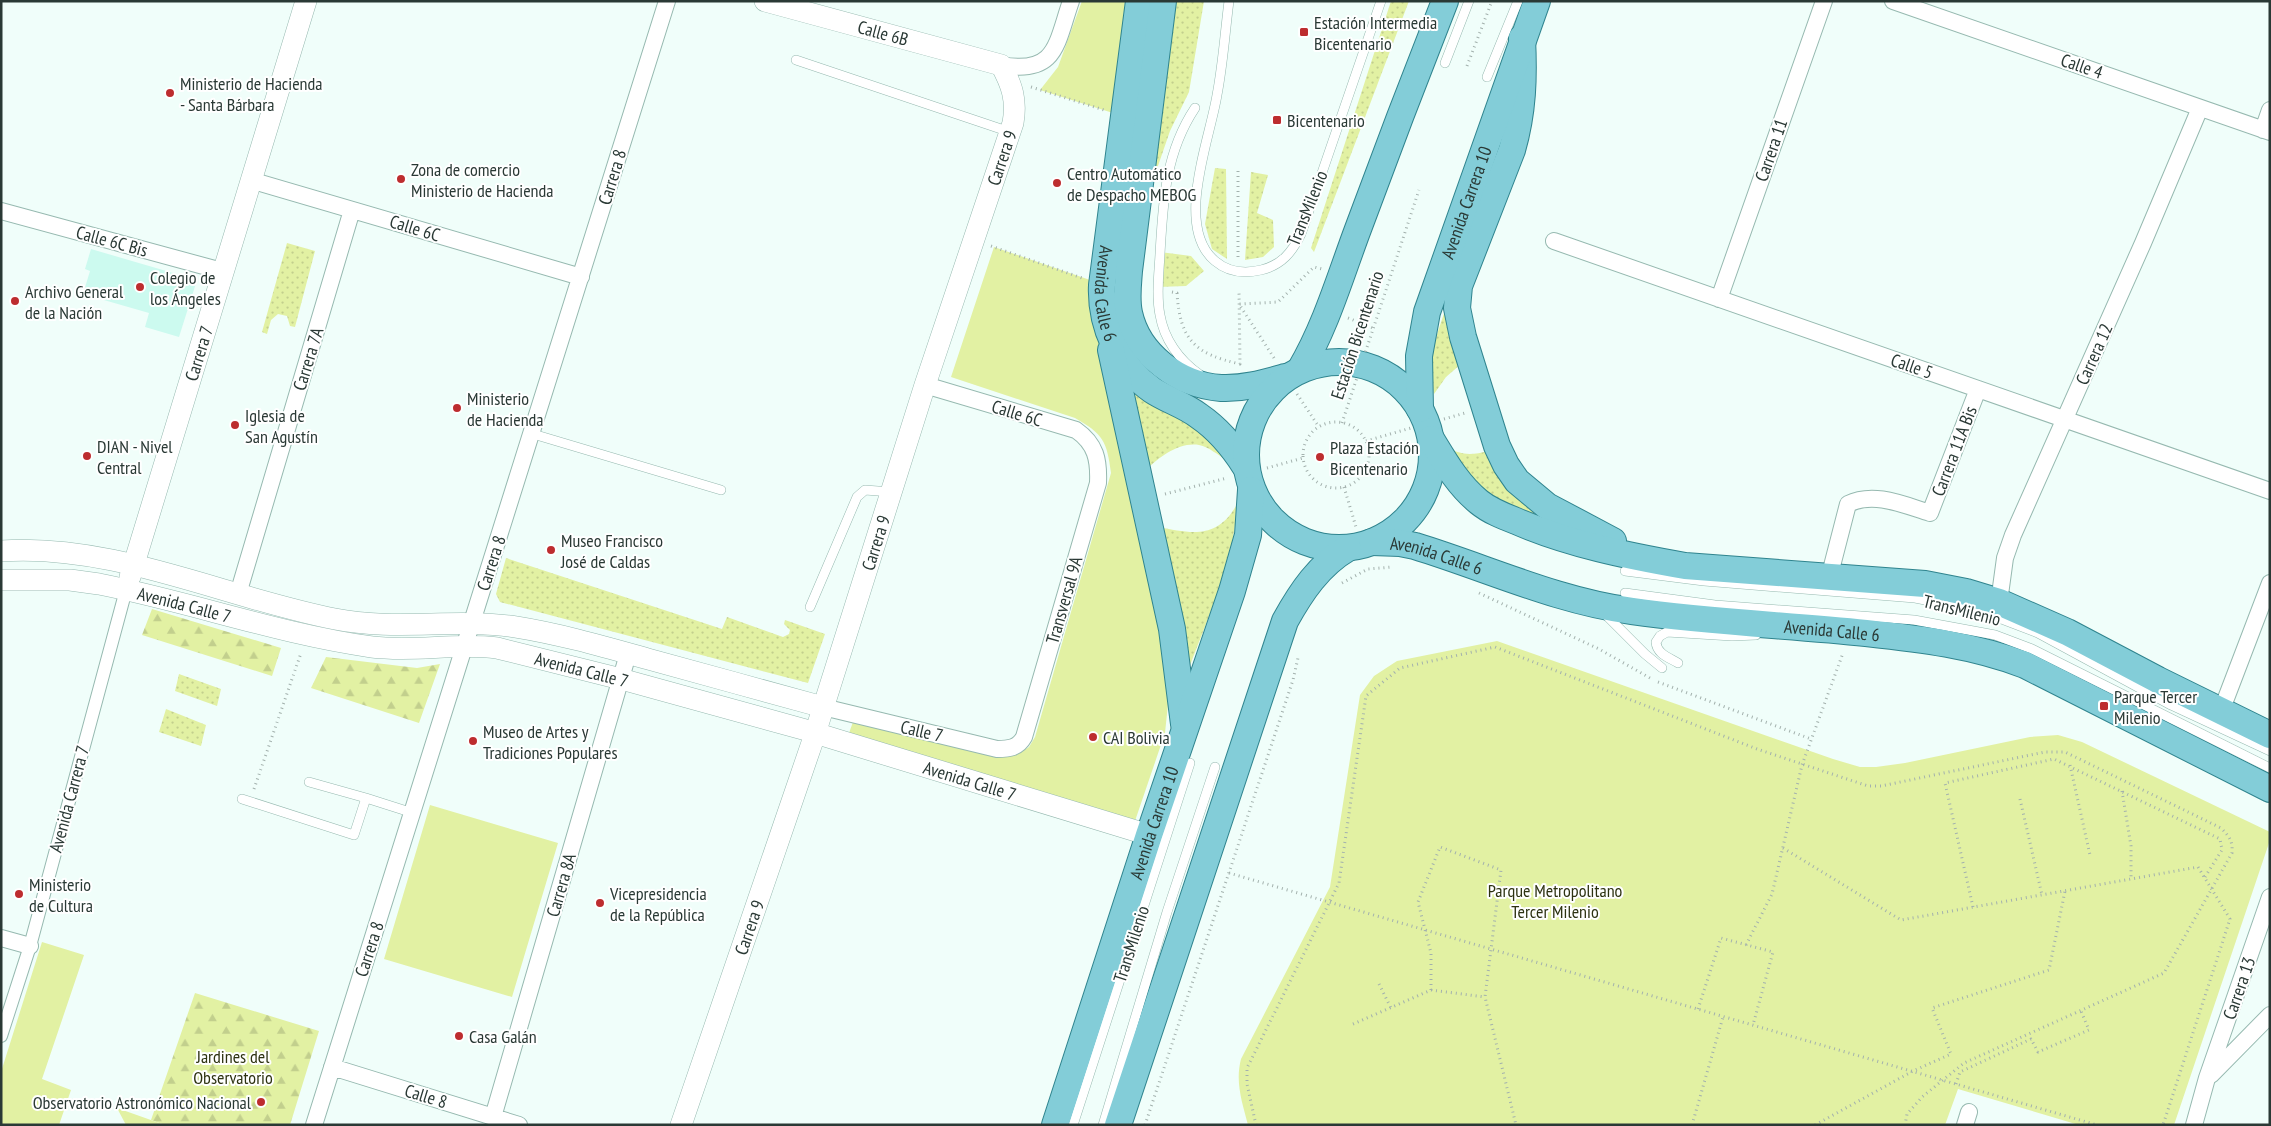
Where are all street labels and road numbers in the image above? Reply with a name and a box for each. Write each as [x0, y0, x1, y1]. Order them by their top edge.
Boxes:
street label: Calle 6B [855, 15, 911, 51]
street label: Calle 4 [2058, 48, 2106, 84]
street label: Carrera 11 [1750, 116, 1792, 184]
street label: Carrera 9 [981, 127, 1021, 188]
street label: Avenida Carrera 10 [1435, 143, 1496, 262]
street label: Carrera 8 [593, 147, 631, 207]
street label: TransMilenio [1281, 167, 1333, 249]
street label: Calle 6C [387, 210, 443, 246]
street label: Calle 6C Bis [74, 220, 150, 262]
street label: Avenida Calle 6 [1090, 244, 1123, 344]
street label: Estación Bicentenario [1325, 268, 1389, 402]
street label: Carrera 12 [2070, 320, 2118, 388]
street label: Carrera 7 [179, 323, 218, 384]
street label: Carrera 7A [288, 324, 329, 393]
street label: Calle 5 [1888, 348, 1936, 384]
street label: Calle 6C [989, 395, 1045, 431]
street label: Carrera 11A Bis [1926, 403, 1982, 499]
street label: Carrera 9 [856, 512, 895, 573]
street label: Avenida Calle 6 [1390, 531, 1486, 580]
street label: Carrera 8 [471, 533, 511, 593]
street label: Transversal 9A [1041, 553, 1088, 646]
street label: Avenida Calle 7 [135, 581, 234, 627]
street label: TransMilenio [1921, 589, 2003, 631]
street label: Avenida Calle 6 [1783, 614, 1881, 646]
street label: Avenida Calle 7 [532, 646, 631, 692]
street label: Calle 7 [898, 715, 946, 747]
street label: Avenida Carrera 7 [44, 743, 94, 855]
street label: Avenida Calle 7 [921, 755, 1019, 805]
street label: Avenida Carrera 10 [1124, 763, 1183, 882]
street label: Carrera 8A [541, 850, 581, 919]
street label: Carrera 9 [729, 897, 769, 958]
street label: TransMilenio [1108, 903, 1154, 985]
street label: Carrera 8 [349, 919, 389, 979]
street label: Carrera 13 [2218, 954, 2260, 1022]
street label: Calle 8 [402, 1079, 450, 1113]

